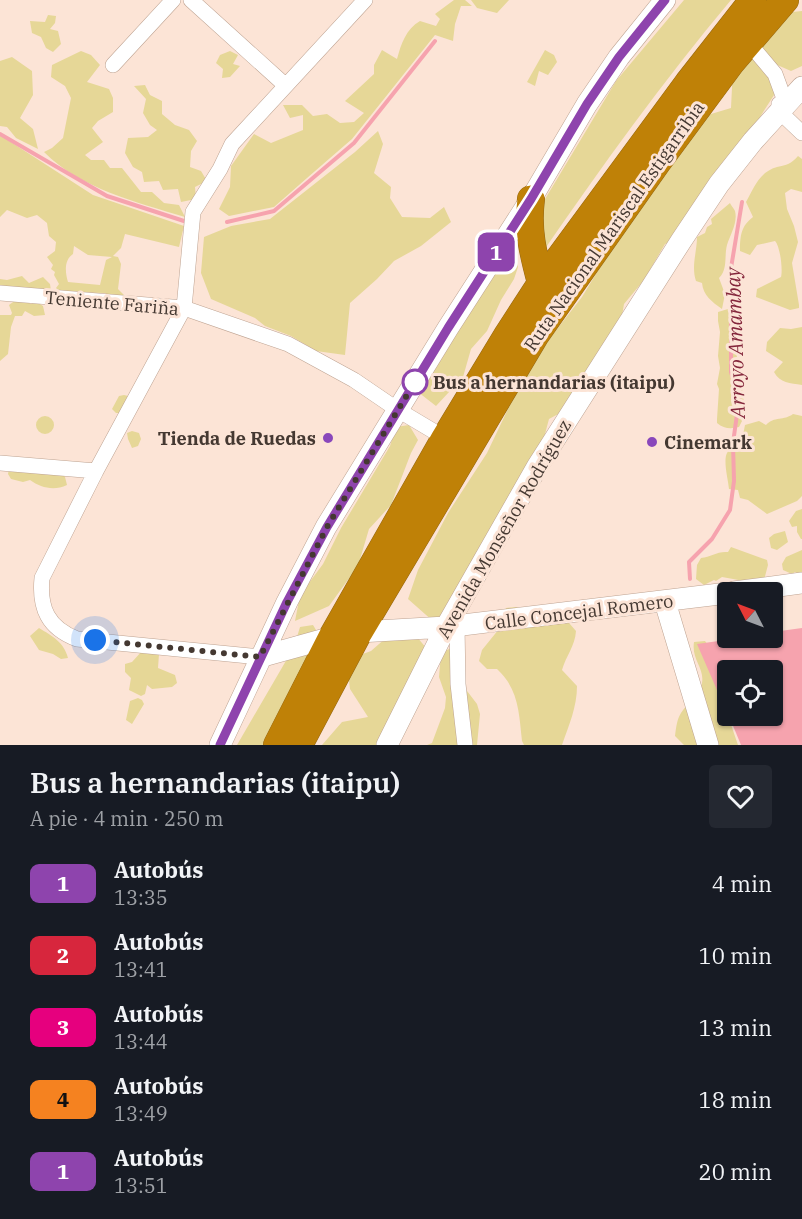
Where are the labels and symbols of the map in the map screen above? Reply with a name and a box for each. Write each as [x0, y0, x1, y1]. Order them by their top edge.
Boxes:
street label: Ruta Nacional Mariscal Estigarribia [519, 97, 709, 355]
line badge: 1 [476, 232, 516, 272]
water label: Arroyo Amambay [719, 265, 751, 421]
street label: Teniente Fariña [44, 286, 180, 320]
marker: Bus a hernandarias (itaipu) [402, 369, 428, 395]
place label: Bus a hernandarias (itaipu) [433, 371, 675, 394]
street label: Avenida Monseñor Rodríguez [432, 415, 576, 643]
place label: Tienda de Ruedas [158, 427, 316, 450]
marker: Tienda de Ruedas [321, 431, 335, 445]
place label: Cinemark [664, 431, 753, 454]
marker: Cinemark [645, 435, 659, 449]
north arrow [717, 582, 783, 648]
street label: Calle Concejal Romero [483, 589, 675, 635]
your location [80, 625, 110, 655]

